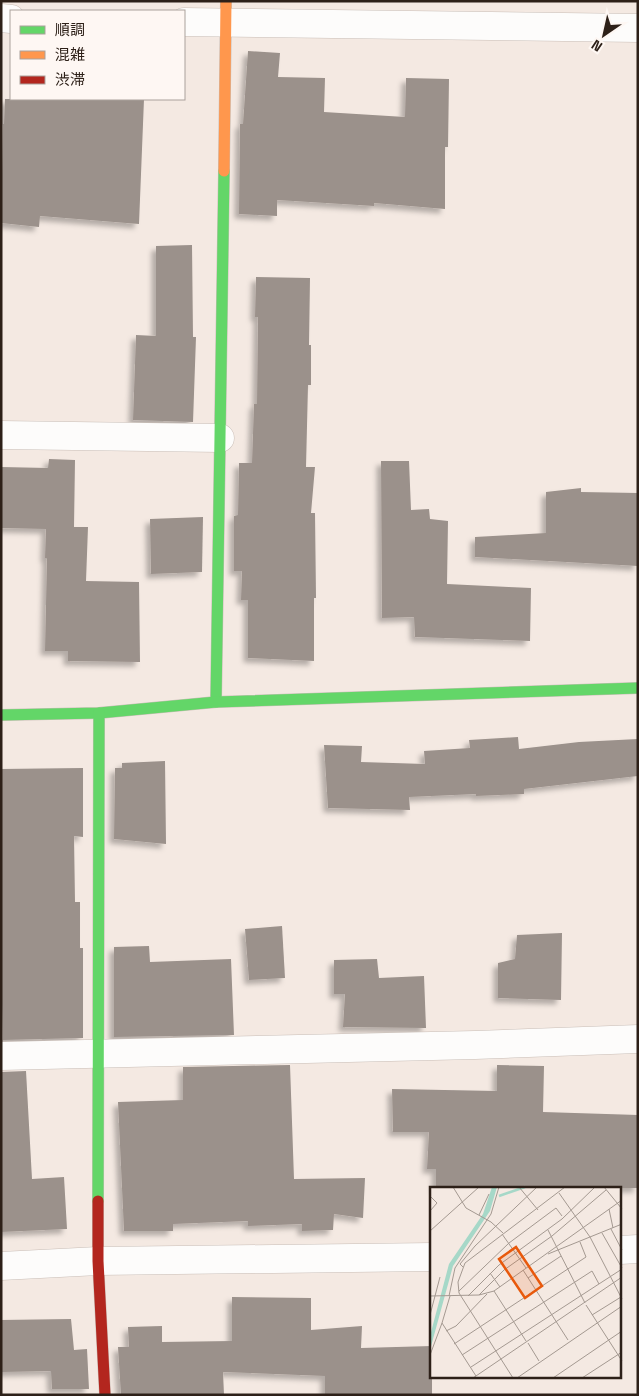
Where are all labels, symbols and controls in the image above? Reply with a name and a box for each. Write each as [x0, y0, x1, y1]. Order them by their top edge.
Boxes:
legend [10, 10, 185, 100]
north arrow [579, 10, 629, 60]
text: 順調 [55, 20, 85, 39]
text: N [588, 36, 606, 56]
text: 混雑 [55, 45, 85, 64]
text: 渋滞 [55, 70, 85, 89]
inset map [430, 1187, 622, 1378]

